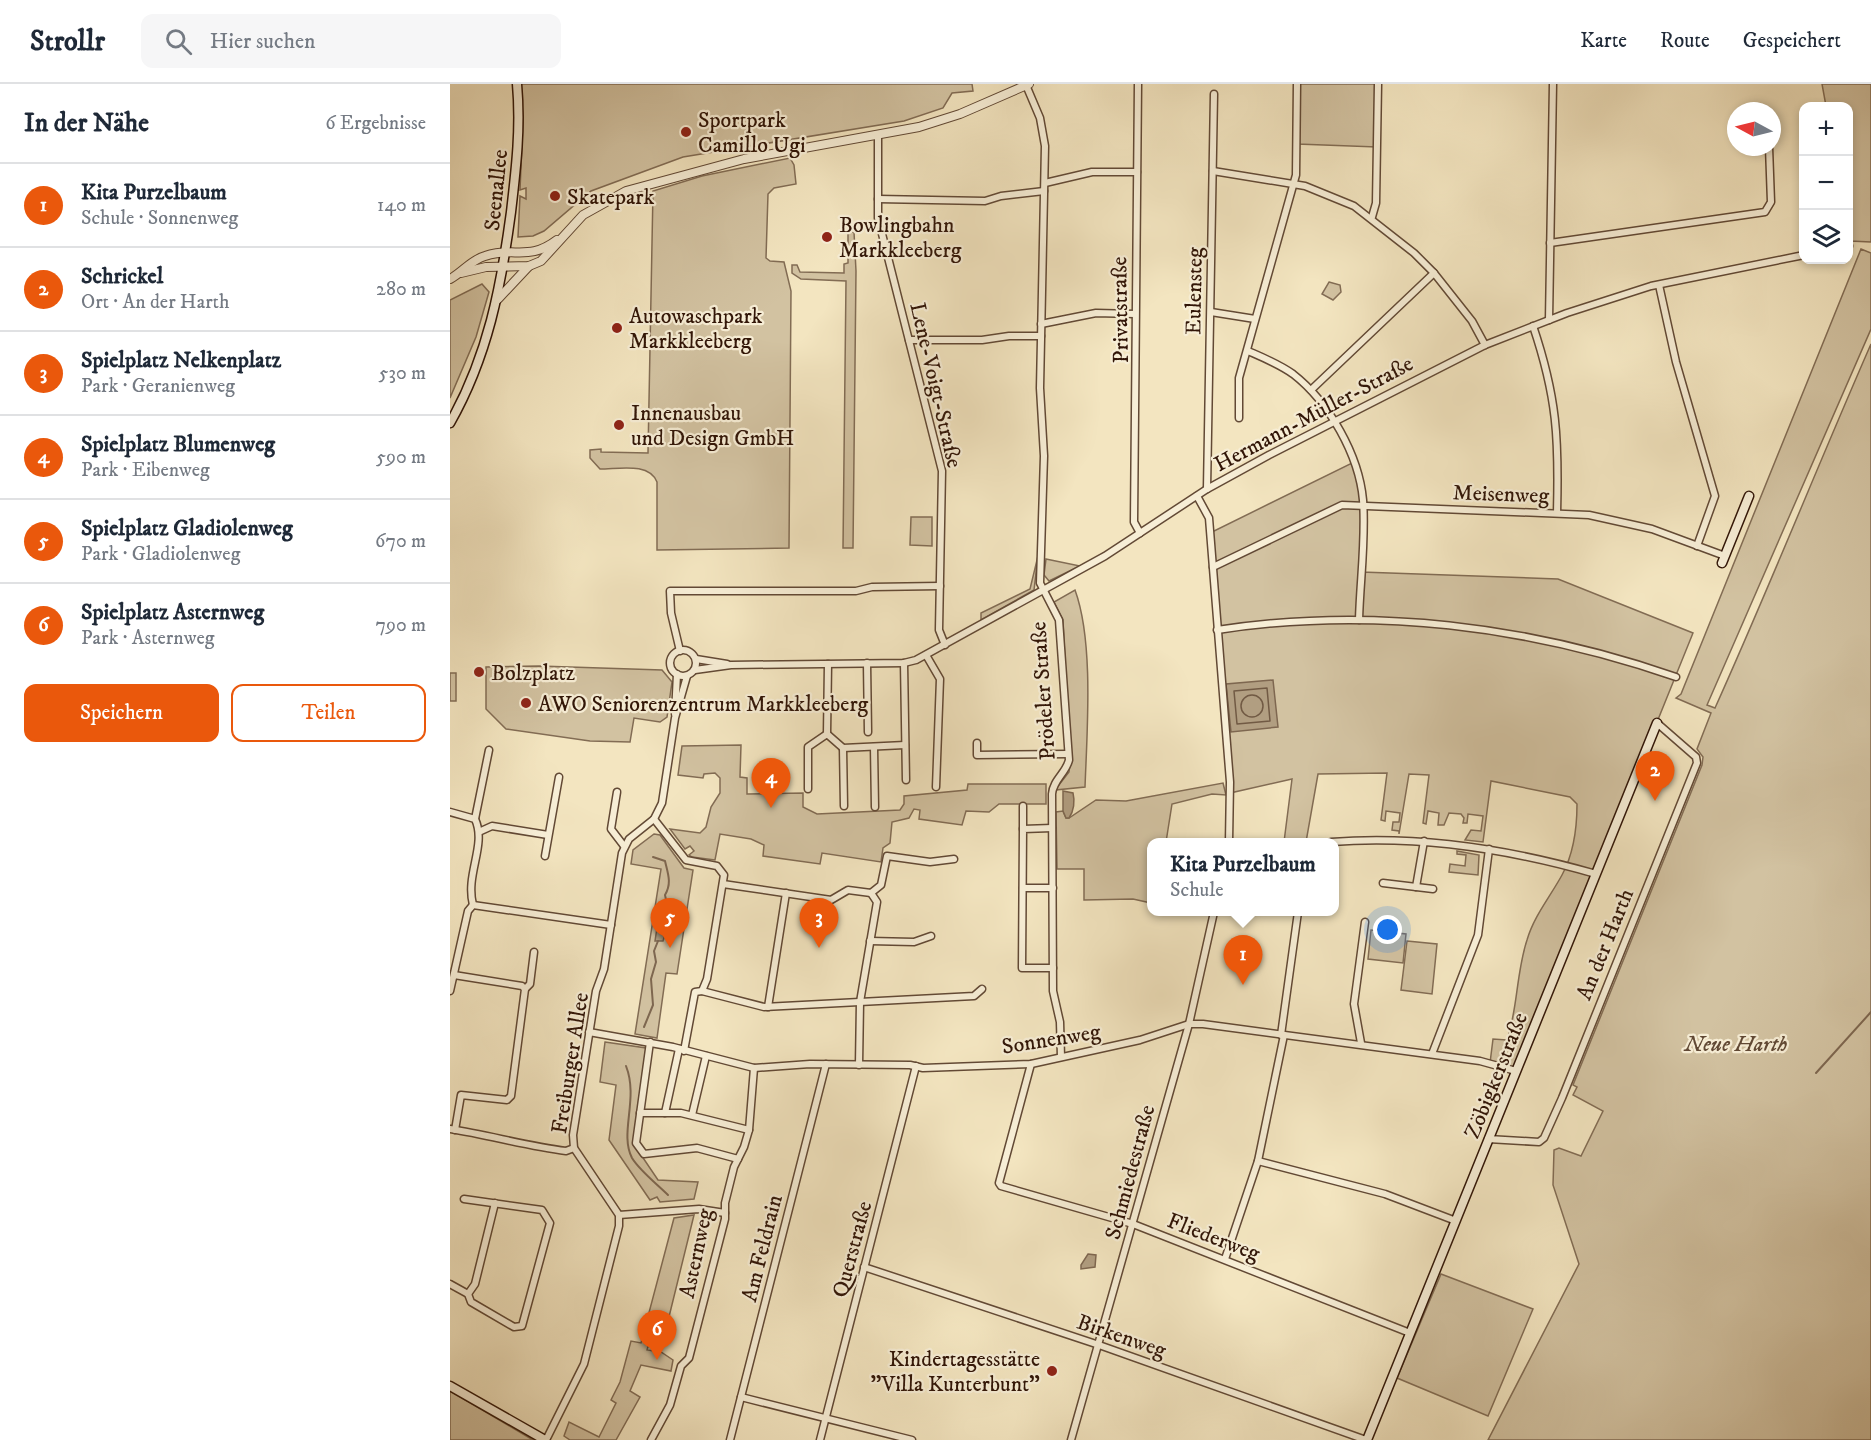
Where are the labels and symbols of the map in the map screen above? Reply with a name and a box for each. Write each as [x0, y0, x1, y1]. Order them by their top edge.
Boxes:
north arrow [1727, 102, 1781, 156]
place label: Sportpark Camillo Ugi [698, 107, 806, 159]
marker: Sportpark Camillo Ugi [679, 125, 693, 139]
street label: Seenallee [479, 148, 514, 232]
place label: Skatepark [567, 184, 654, 211]
marker: Skatepark [548, 189, 562, 203]
place label: Bowlingbahn Markkleeberg [839, 212, 962, 264]
marker: Bowlingbahn Markkleeberg [820, 230, 834, 244]
street label: Eulensteg [1180, 247, 1209, 335]
street label: Privatstraße [1106, 256, 1135, 364]
street label: Lene-Voigt-Straße [903, 300, 968, 471]
place label: Autowaschpark Markkleeberg [629, 303, 763, 355]
marker: Autowaschpark Markkleeberg [610, 321, 624, 335]
street label: Hermann-Müller-Straße [1210, 350, 1418, 478]
place label: Innenausbau und Design GmbH [631, 400, 795, 452]
marker: Innenausbau und Design GmbH [612, 418, 626, 432]
street label: Meisenweg [1452, 479, 1550, 510]
street label: Prödeler Straße [1025, 621, 1062, 761]
place label: Bolzplatz [491, 660, 576, 687]
marker: Bolzplatz [472, 665, 486, 679]
place label: AWO Seniorenzentrum Markkleeberg [538, 691, 869, 718]
marker: AWO Seniorenzentrum Markkleeberg [519, 696, 533, 710]
pin: 2 [1636, 752, 1674, 801]
pin: 4 [752, 758, 790, 808]
street label: An der Harth [1571, 884, 1640, 1004]
pin: 5 [650, 898, 690, 948]
pin: 3 [800, 898, 838, 948]
your location [1373, 915, 1402, 944]
pin: 1 [1224, 936, 1262, 985]
street label: Freiburger Allee [546, 991, 595, 1136]
street label: Zöbigkerstraße [1459, 1008, 1534, 1143]
street label: Sonnenweg [1000, 1018, 1103, 1061]
park label: Neue Harth [1682, 1031, 1788, 1058]
street label: Schmiedestraße [1100, 1102, 1161, 1243]
street label: Am Feldrain [736, 1191, 789, 1305]
street label: Querstraße [827, 1198, 878, 1300]
street label: Asternweg [674, 1206, 719, 1301]
street label: Fliederweg [1163, 1207, 1264, 1268]
street label: Birkenweg [1073, 1309, 1170, 1364]
pin: 6 [638, 1310, 676, 1360]
place label: Kindertagesstätte "Villa Kunterbunt" [870, 1346, 1040, 1398]
marker: Kindertagesstätte "Villa Kunterbunt" [1045, 1364, 1059, 1378]

